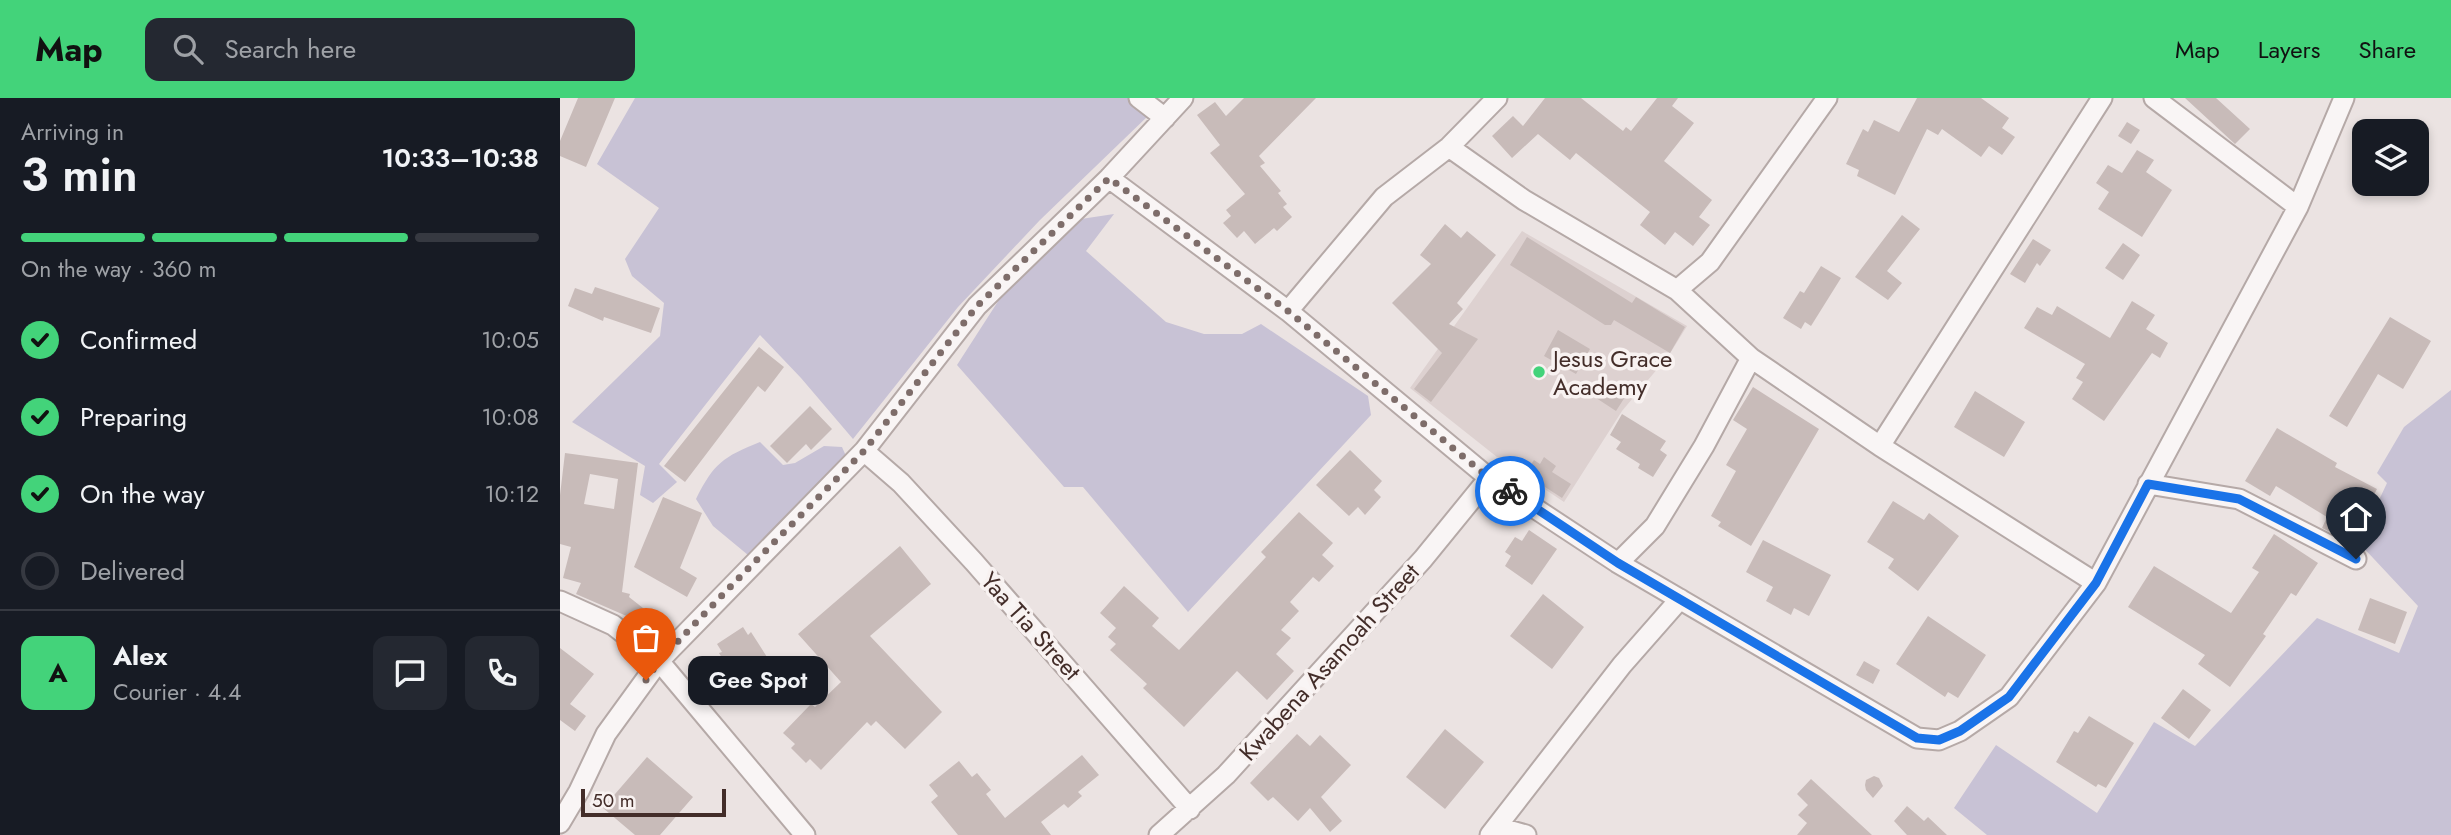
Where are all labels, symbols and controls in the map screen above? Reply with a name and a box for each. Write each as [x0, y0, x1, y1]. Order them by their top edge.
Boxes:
search box [145, 18, 635, 81]
text: Map [35, 26, 103, 73]
icon: search [169, 30, 207, 68]
text: Search here [225, 30, 356, 68]
text: Map [2175, 32, 2220, 67]
text: Layers [2258, 32, 2320, 67]
text: Share [2358, 32, 2416, 67]
text: Arriving in [21, 115, 124, 149]
map controls [2352, 119, 2429, 196]
button: layers [2352, 119, 2429, 196]
text: 10:33–10:38 [381, 139, 539, 177]
text: 3 min [21, 142, 138, 208]
text: On the way · 360 m [21, 252, 216, 286]
icon: check [21, 321, 59, 359]
text: Confirmed [80, 321, 197, 359]
text: 10:05 [481, 323, 539, 357]
place label: Jesus Grace Academy [1550, 341, 1672, 404]
marker: Jesus Grace Academy [1531, 364, 1547, 380]
icon: check [21, 398, 59, 436]
text: Preparing [80, 398, 187, 436]
text: 10:08 [482, 400, 539, 434]
courier [1475, 456, 1545, 526]
icon: bike [1491, 472, 1529, 510]
icon: check [21, 475, 59, 513]
text: On the way [80, 475, 205, 513]
text: 10:12 [485, 477, 539, 511]
pin [2326, 487, 2386, 559]
icon: home [2337, 498, 2375, 536]
text: Delivered [80, 552, 185, 590]
street label: Kwabena Asamoah Street [1231, 555, 1428, 769]
street label: Yaa Tia Street [973, 564, 1089, 688]
pin [616, 608, 676, 680]
icon: bag [627, 619, 665, 657]
button: chat [373, 636, 447, 710]
button: phone [465, 636, 539, 710]
text: Alex [113, 637, 167, 675]
text: A [48, 654, 68, 692]
callout: Gee Spot [688, 656, 828, 704]
text: Gee Spot [709, 663, 807, 697]
text: Courier · 4.4 [113, 675, 241, 709]
scale bar [581, 786, 726, 818]
text: 50 m [592, 787, 635, 814]

